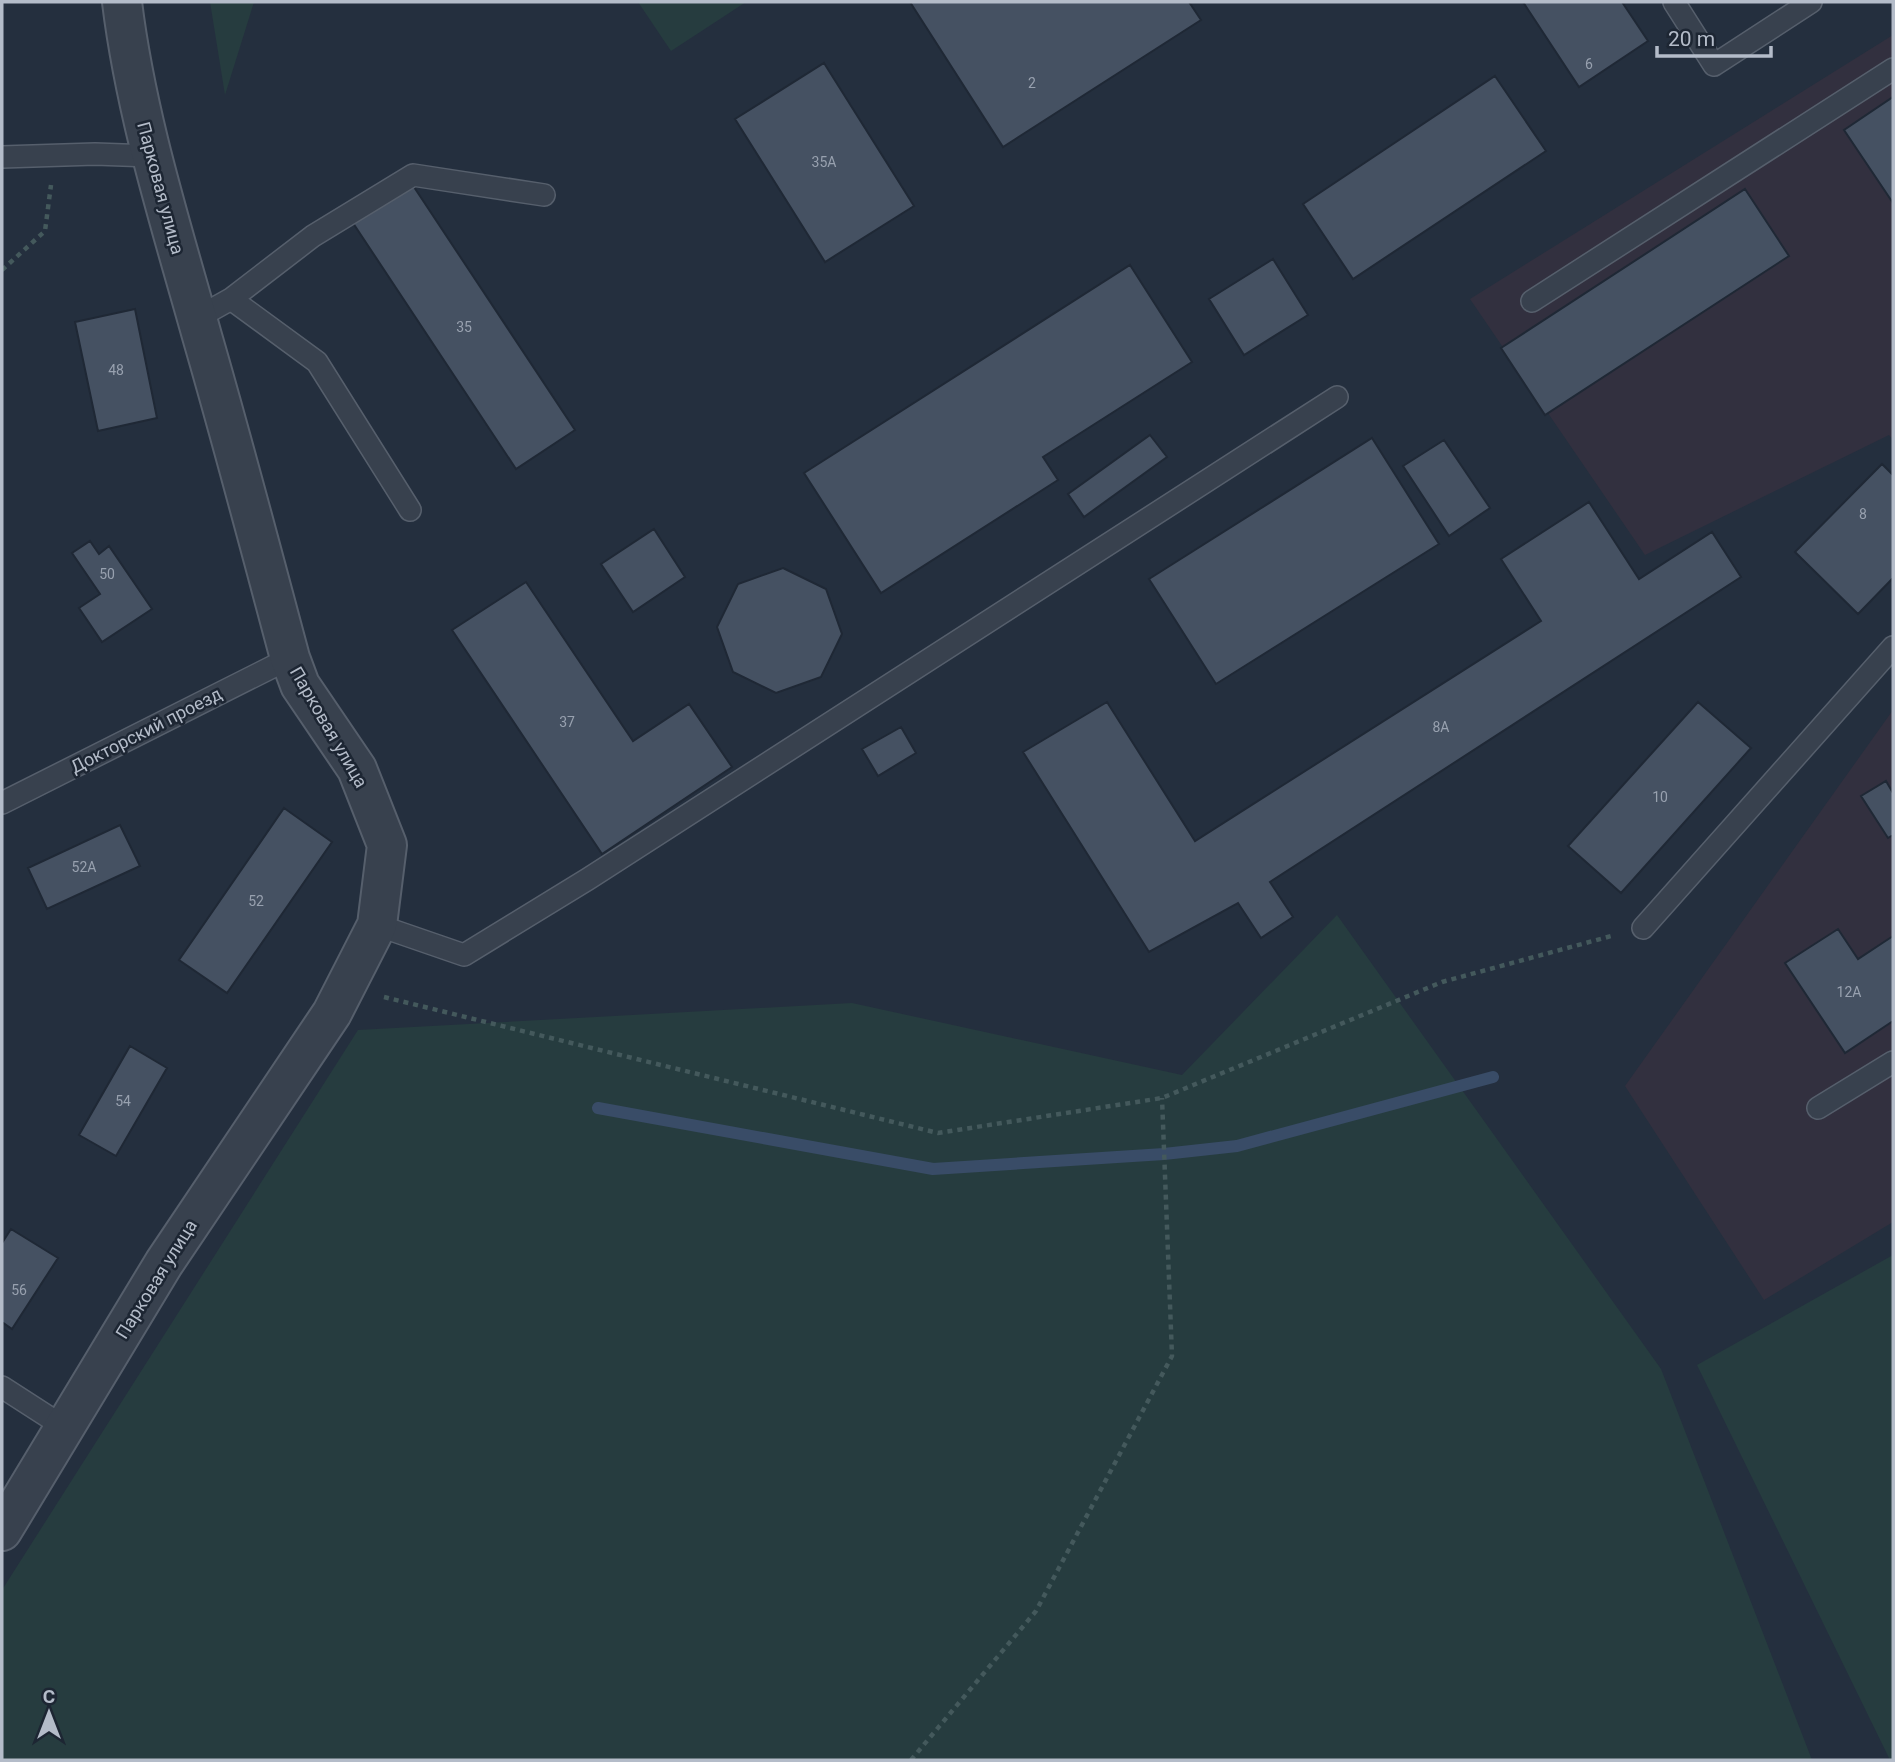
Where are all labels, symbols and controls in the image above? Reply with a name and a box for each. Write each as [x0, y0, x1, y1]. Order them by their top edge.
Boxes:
scale bar [1657, 14, 1771, 58]
text: 20 m [1668, 27, 1715, 51]
house number: 6 [1585, 56, 1593, 72]
house number: 2 [1028, 75, 1036, 91]
street label: Парковая улица [133, 119, 189, 257]
house number: 35А [812, 154, 836, 170]
house number: 35 [456, 319, 472, 335]
house number: 48 [108, 362, 124, 378]
house number: 8 [1859, 506, 1867, 522]
house number: 50 [99, 566, 115, 582]
street label: Парковая улица [286, 663, 372, 791]
street label: Докторский проезд [67, 683, 225, 777]
house number: 37 [559, 714, 575, 730]
house number: 8А [1432, 719, 1450, 735]
house number: 10 [1652, 789, 1668, 805]
house number: 52А [72, 859, 96, 875]
house number: 52 [248, 893, 264, 909]
house number: 12А [1837, 984, 1861, 1000]
house number: 54 [115, 1093, 131, 1109]
street label: Парковая улица [111, 1216, 201, 1342]
house number: 56 [11, 1282, 27, 1298]
north arrow [14, 1678, 84, 1748]
text: С [43, 1685, 55, 1708]

